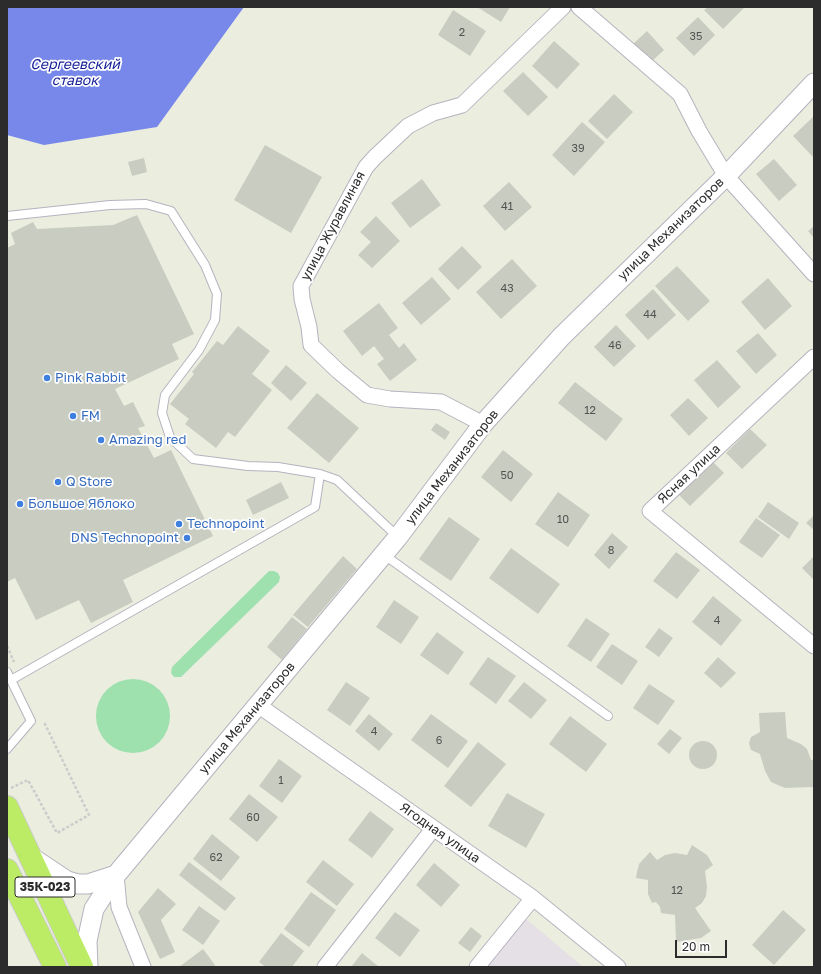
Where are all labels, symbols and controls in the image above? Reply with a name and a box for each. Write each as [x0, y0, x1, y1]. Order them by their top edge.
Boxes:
house number: 2 [459, 26, 465, 40]
house number: 35 [690, 30, 702, 44]
water label: Сергеевский ставок [30, 57, 120, 90]
house number: 39 [571, 142, 585, 156]
street label: улица Журавлиная [298, 169, 368, 283]
street label: улица Механизаторов [615, 174, 727, 284]
house number: 41 [501, 200, 513, 214]
house number: 43 [500, 282, 514, 296]
house number: 44 [643, 308, 657, 322]
house number: 46 [608, 339, 622, 353]
place label: Pink Rabbit [55, 370, 126, 386]
marker: Pink Rabbit [42, 373, 52, 383]
house number: 12 [584, 404, 596, 418]
street label: улица Механизаторов [402, 407, 502, 527]
place label: FM [81, 408, 100, 424]
marker: FM [68, 411, 78, 421]
place label: Amazing red [109, 432, 186, 448]
marker: Amazing red [96, 435, 106, 445]
street label: Ясная улица [654, 441, 724, 507]
house number: 50 [500, 469, 514, 483]
place label: Q Store [66, 474, 112, 490]
marker: Q Store [53, 477, 63, 487]
place label: Большое Яблоко [28, 496, 135, 512]
marker: Большое Яблоко [15, 499, 25, 509]
house number: 10 [557, 513, 569, 527]
place label: Technopoint [187, 516, 265, 532]
marker: Technopoint [174, 519, 184, 529]
place label: DNS Technopoint [71, 530, 179, 546]
marker: DNS Technopoint [182, 533, 192, 543]
house number: 8 [608, 544, 614, 558]
house number: 4 [714, 614, 720, 628]
street label: улица Механизаторов [196, 659, 298, 777]
house number: 4 [371, 725, 377, 739]
house number: 6 [436, 734, 442, 748]
house number: 1 [278, 774, 284, 788]
street label: Ягодная улица [397, 800, 483, 866]
house number: 60 [246, 811, 260, 825]
house number: 62 [209, 851, 223, 865]
road number: 35К-023 [15, 877, 75, 897]
house number: 12 [671, 884, 683, 898]
scale bar [677, 932, 729, 958]
text: 20 m [682, 939, 710, 954]

